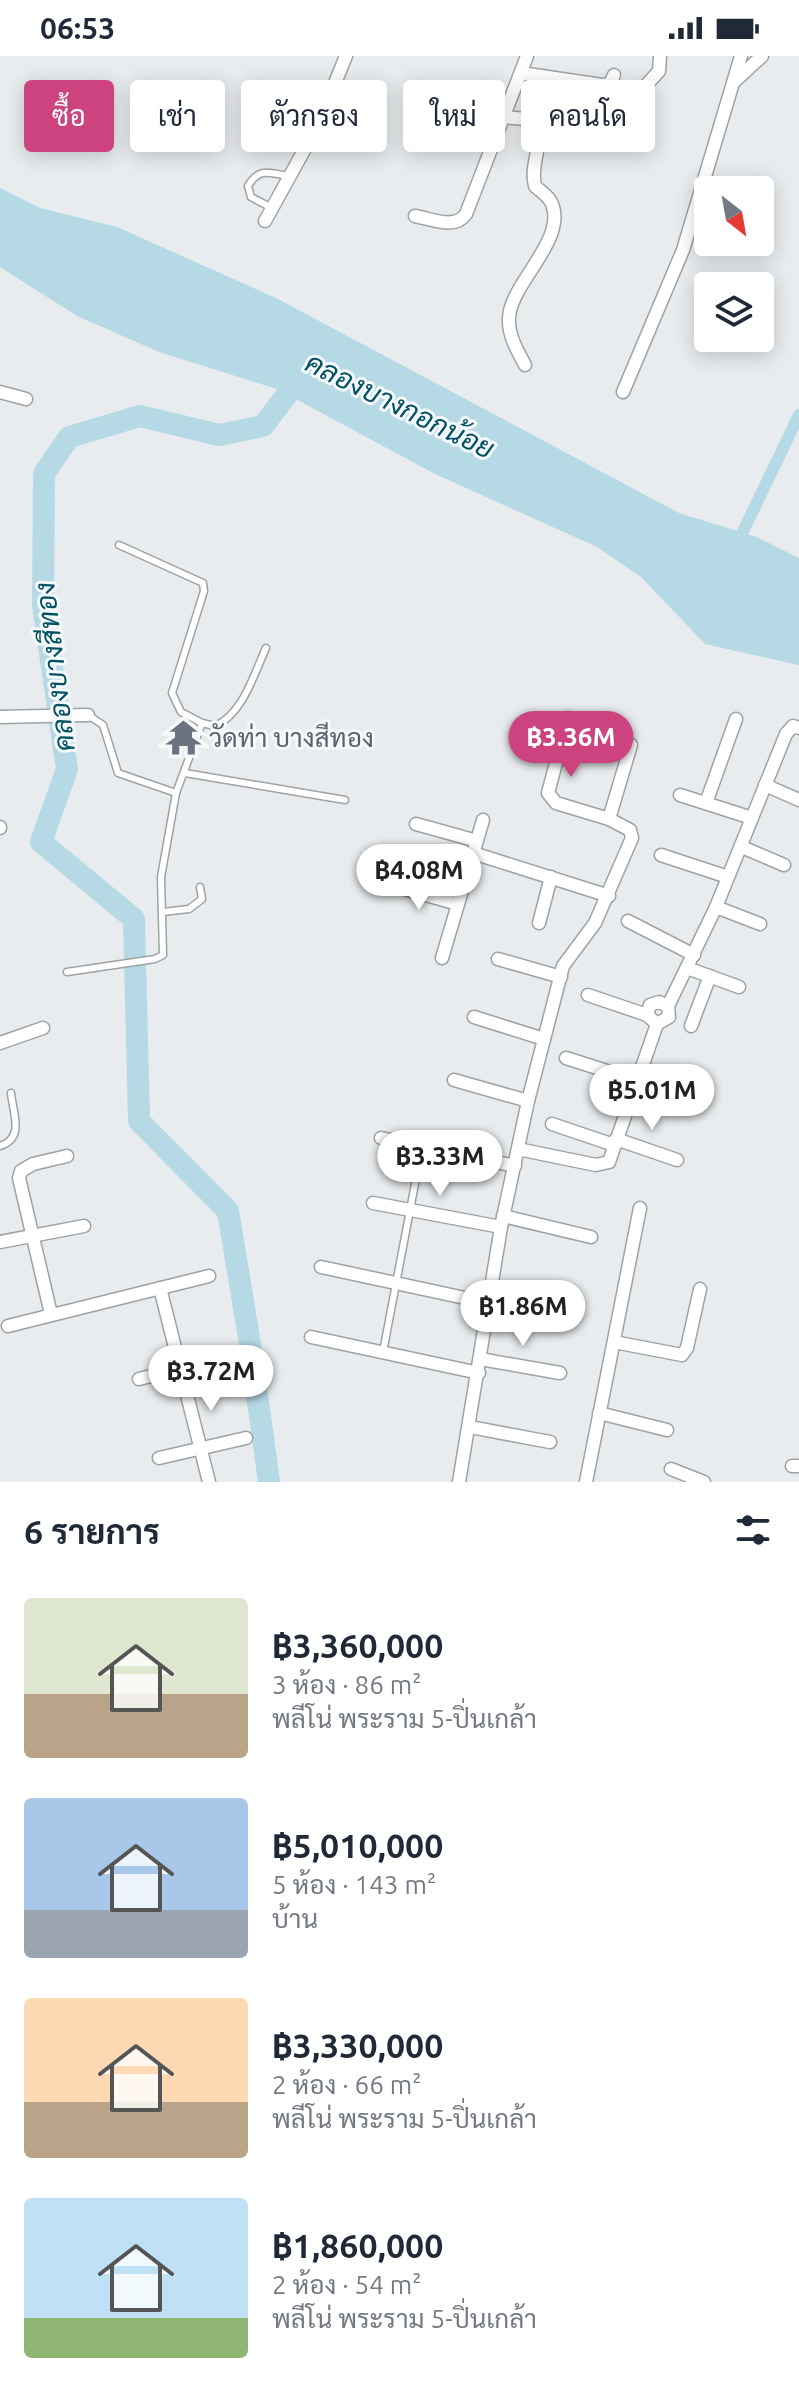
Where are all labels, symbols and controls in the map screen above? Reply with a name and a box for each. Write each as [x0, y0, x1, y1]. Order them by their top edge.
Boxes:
text: 06:53 [40, 11, 115, 45]
chip: ซื้อ [24, 80, 114, 152]
chip: เช่า [130, 80, 225, 152]
chip: ตัวกรอง [241, 80, 387, 152]
chip: ใหม่ [403, 80, 505, 152]
chip: คอนโด [521, 80, 655, 152]
north arrow [694, 176, 774, 256]
map controls [694, 176, 774, 352]
button: layers [694, 272, 774, 352]
water label: คลองบางกอกน้อย [301, 343, 501, 464]
water label: คลองบางสีทอง [26, 581, 80, 754]
pin: ฿3.36M [506, 711, 636, 779]
temple icon: วัดท่า บางสีทอง [164, 718, 202, 756]
place label: วัดท่า บางสีทอง [209, 722, 374, 752]
text: ฿3.36M [526, 722, 616, 751]
pin: ฿4.08M [354, 844, 484, 912]
text: ฿4.08M [374, 855, 464, 884]
pin: ฿5.01M [587, 1064, 717, 1132]
text: ฿5.01M [607, 1075, 697, 1104]
pin: ฿3.33M [375, 1130, 505, 1198]
text: ฿3.33M [395, 1141, 485, 1170]
pin: ฿1.86M [458, 1280, 588, 1348]
text: ฿1.86M [478, 1291, 568, 1320]
pin: ฿3.72M [146, 1345, 276, 1413]
text: ฿3.72M [166, 1356, 256, 1385]
icon: filters [731, 1508, 775, 1552]
text: 6 รายการ [24, 1512, 160, 1550]
text: ฿3,360,000 [272, 1626, 443, 1664]
icon: home [88, 1630, 184, 1726]
text: 3 ห้อง · 86 m² [272, 1670, 422, 1699]
text: พลีโน่ พระราม 5-ปิ่นเกล้า [272, 1704, 537, 1733]
text: ฿5,010,000 [272, 1826, 443, 1864]
icon: home [88, 1830, 184, 1926]
text: 5 ห้อง · 143 m² [272, 1870, 436, 1899]
text: บ้าน [272, 1904, 318, 1933]
text: ฿3,330,000 [272, 2026, 443, 2064]
icon: home [88, 2030, 184, 2126]
text: 2 ห้อง · 66 m² [272, 2070, 422, 2099]
text: พลีโน่ พระราม 5-ปิ่นเกล้า [272, 2104, 537, 2133]
text: ฿1,860,000 [272, 2226, 443, 2264]
icon: home [88, 2230, 184, 2326]
text: 2 ห้อง · 54 m² [272, 2270, 422, 2299]
text: พลีโน่ พระราม 5-ปิ่นเกล้า [272, 2304, 537, 2333]

